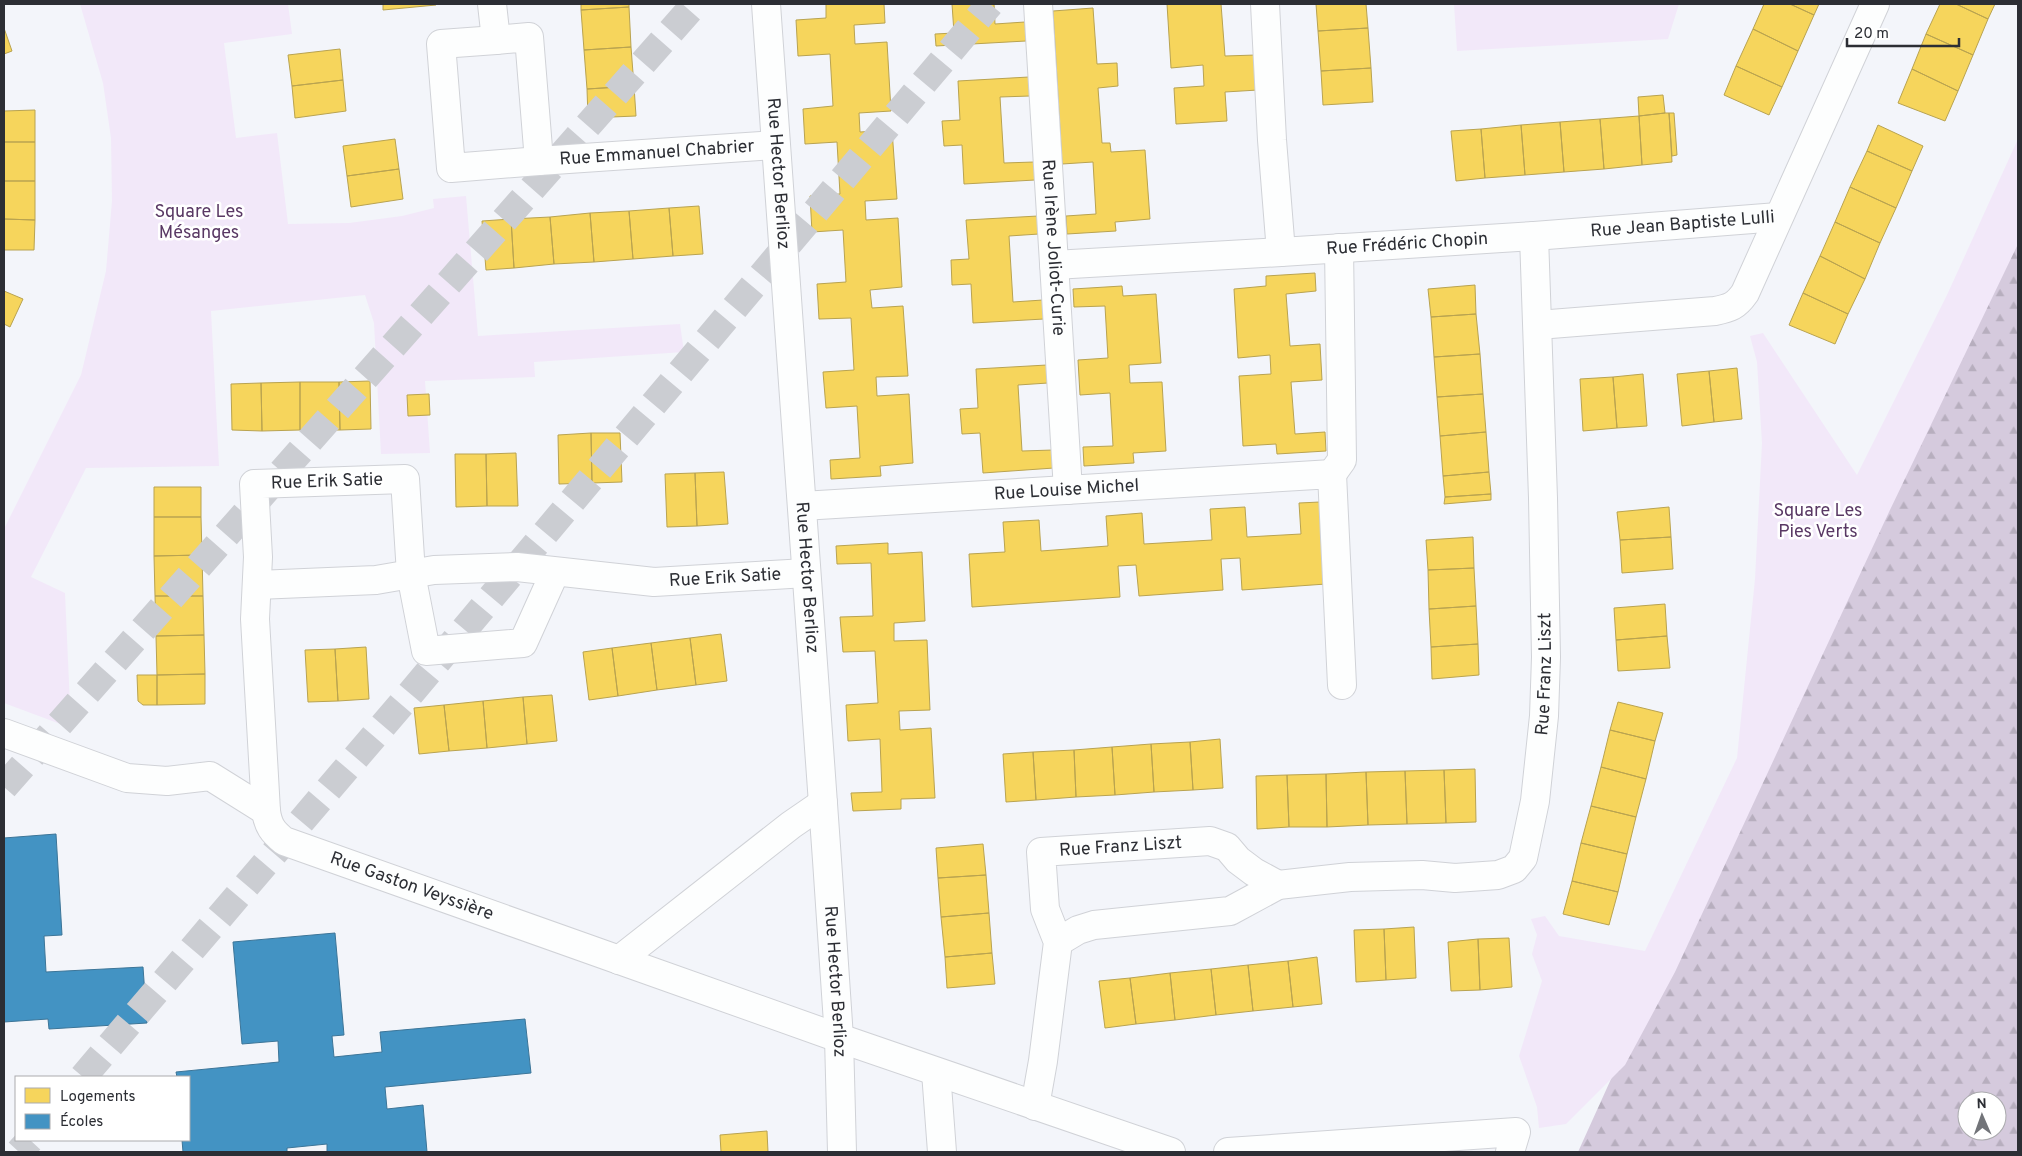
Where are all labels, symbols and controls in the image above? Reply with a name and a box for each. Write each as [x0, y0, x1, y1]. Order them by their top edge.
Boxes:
scale bar [1847, 15, 1960, 47]
text: 20 m [1854, 25, 1889, 44]
street label: Rue Hector Berlioz [761, 97, 795, 250]
street label: Rue Emmanuel Chabrier [559, 135, 755, 171]
street label: Rue Irène Joliot-Curie [1036, 158, 1070, 337]
park label: Square Les Mésanges [154, 201, 244, 245]
street label: Rue Jean Baptiste Lulli [1589, 206, 1776, 243]
street label: Rue Frédéric Chopin [1326, 227, 1489, 261]
street label: Rue Erik Satie [270, 469, 384, 495]
street label: Rue Louise Michel [993, 474, 1140, 506]
park label: Square Les Pies Verts [1773, 500, 1863, 544]
street label: Rue Hector Berlioz [790, 501, 824, 654]
street label: Rue Erik Satie [668, 563, 782, 593]
street label: Rue Franz Liszt [1530, 612, 1558, 737]
street label: Rue Franz Liszt [1058, 831, 1183, 862]
street label: Rue Gaston Veyssière [327, 847, 497, 926]
street label: Rue Hector Berlioz [819, 905, 851, 1058]
legend [15, 1076, 190, 1141]
text: Logements [60, 1088, 136, 1107]
north arrow [1957, 1091, 2007, 1141]
text: N [1976, 1096, 1987, 1113]
text: Écoles [60, 1112, 103, 1132]

